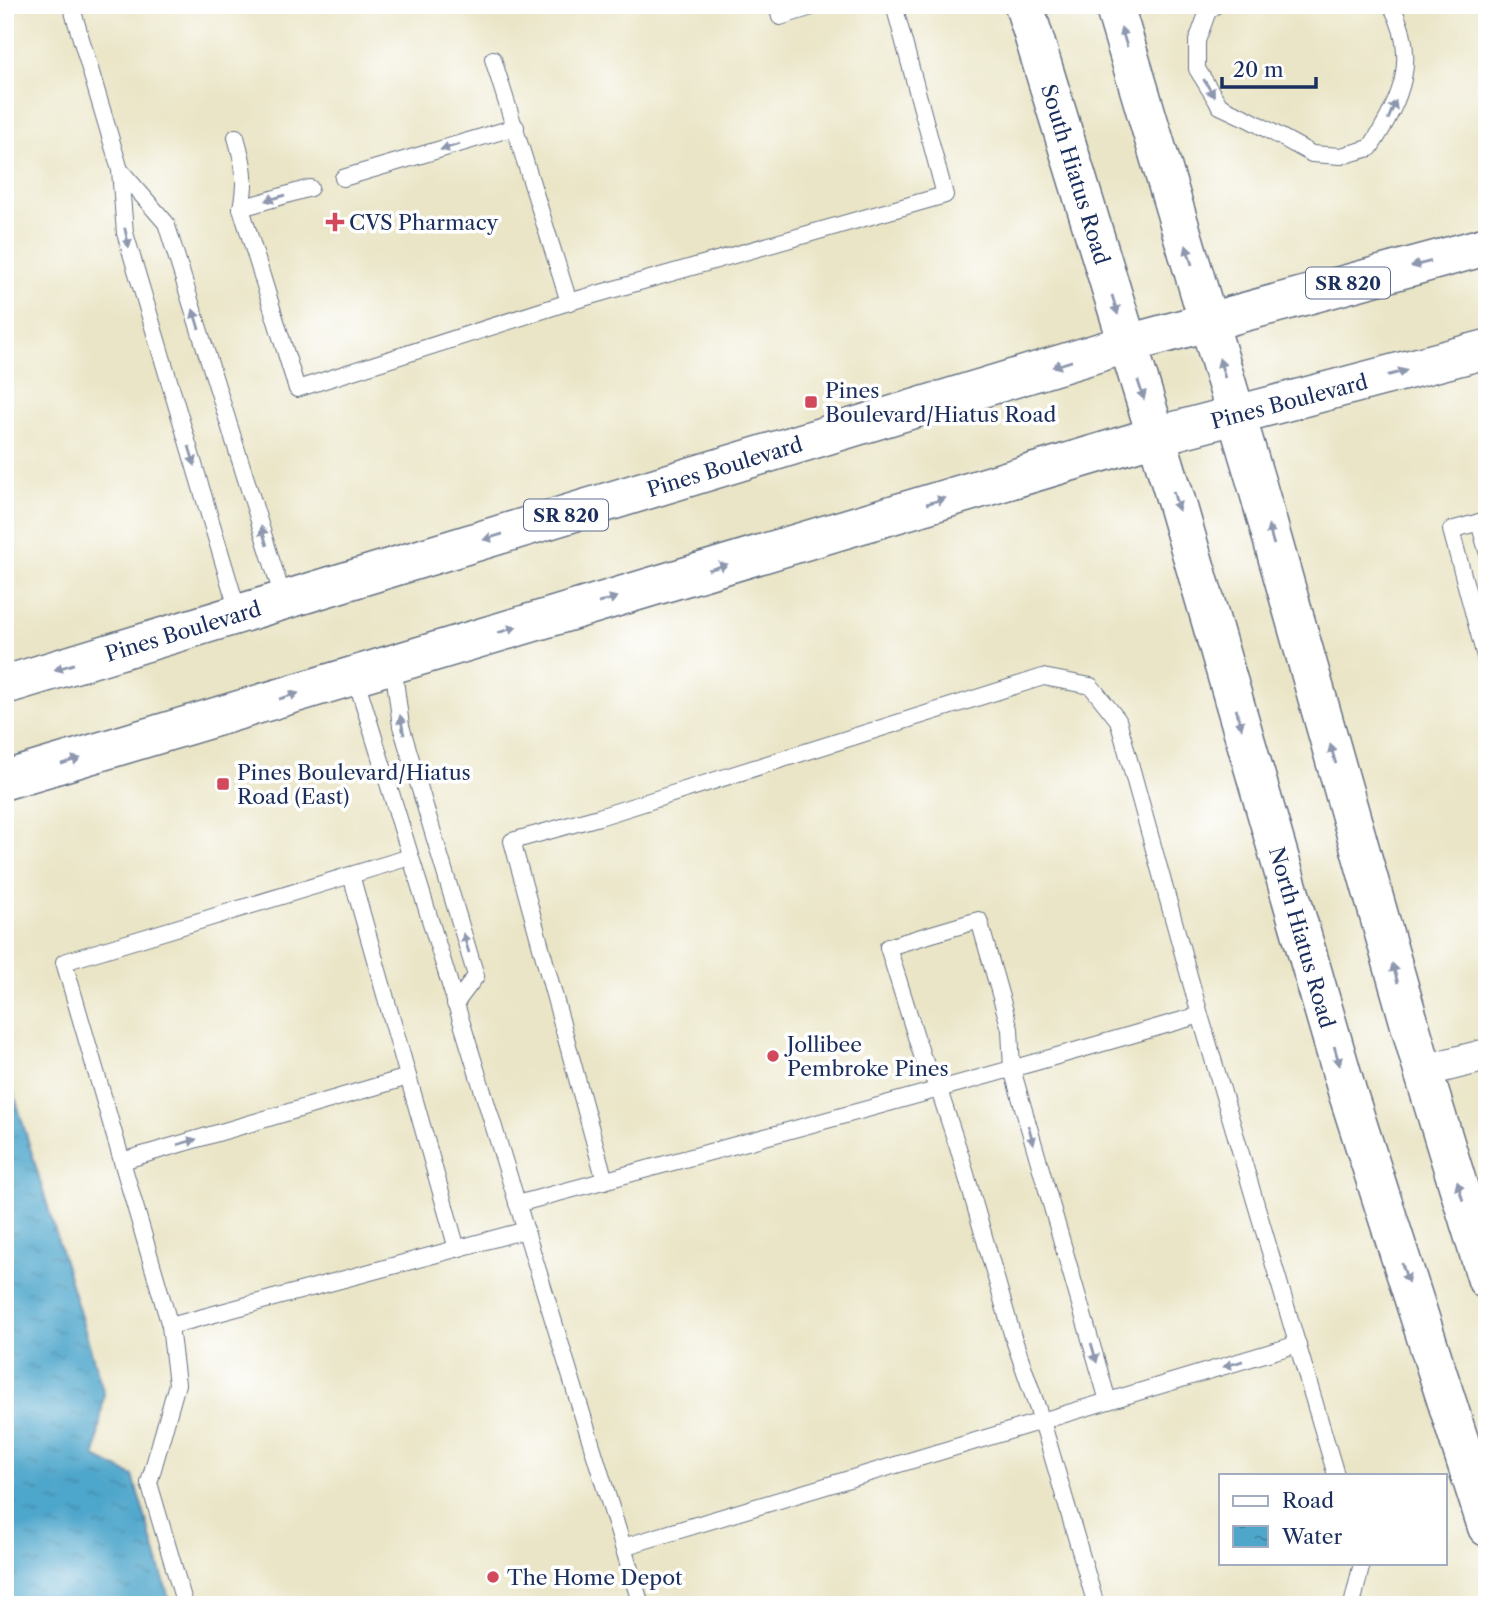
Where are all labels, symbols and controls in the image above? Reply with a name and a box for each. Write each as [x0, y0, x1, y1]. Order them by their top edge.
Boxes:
one-way arrow [1118, 26, 1128, 47]
scale bar [1222, 46, 1317, 90]
text: 20 m [1233, 57, 1284, 82]
one-way arrow [1202, 79, 1215, 98]
street label: South Hiatus Road [1036, 81, 1115, 268]
one-way arrow [1387, 100, 1398, 121]
one-way arrow [439, 142, 460, 152]
one-way arrow [264, 193, 286, 204]
place label: CVS Pharmacy [349, 210, 498, 235]
marker: CVS Pharmacy [327, 214, 343, 230]
one-way arrow [122, 227, 133, 249]
one-way arrow [1184, 244, 1194, 265]
one-way arrow [1410, 259, 1432, 270]
road number: SR 820 [1306, 268, 1390, 298]
one-way arrow [1110, 295, 1120, 316]
one-way arrow [190, 308, 200, 329]
one-way arrow [1217, 357, 1227, 378]
one-way arrow [1051, 360, 1072, 370]
one-way arrow [1386, 367, 1408, 378]
street label: Pines Boulevard [1208, 368, 1371, 434]
place label: Pines Boulevard/Hiatus Road [825, 378, 1057, 427]
one-way arrow [1137, 380, 1147, 401]
marker: Pines Boulevard/Hiatus Road [803, 394, 819, 410]
street label: Pines Boulevard [644, 431, 806, 502]
one-way arrow [187, 445, 197, 466]
one-way arrow [1171, 491, 1182, 512]
one-way arrow [926, 496, 947, 506]
road number: SR 820 [524, 500, 608, 530]
one-way arrow [1265, 524, 1276, 546]
one-way arrow [258, 525, 268, 546]
one-way arrow [482, 533, 503, 543]
one-way arrow [708, 561, 729, 572]
one-way arrow [598, 594, 619, 604]
street label: Pines Boulevard [102, 595, 264, 666]
one-way arrow [496, 625, 517, 635]
one-way arrow [53, 663, 74, 673]
one-way arrow [278, 690, 299, 700]
one-way arrow [1235, 709, 1245, 730]
one-way arrow [396, 714, 407, 736]
one-way arrow [1327, 743, 1338, 765]
one-way arrow [60, 755, 81, 765]
place label: Pines Boulevard/Hiatus Road (East) [237, 760, 471, 809]
marker: Pines Boulevard/Hiatus Road (East) [215, 776, 231, 792]
street label: North Hiatus Road [1264, 844, 1341, 1031]
one-way arrow [461, 933, 471, 954]
one-way arrow [1390, 962, 1400, 983]
place label: Jollibee Pembroke Pines [784, 1032, 949, 1081]
one-way arrow [1332, 1045, 1342, 1066]
marker: Jollibee Pembroke Pines [765, 1048, 781, 1064]
one-way arrow [1026, 1125, 1036, 1146]
one-way arrow [177, 1137, 198, 1147]
one-way arrow [1454, 1181, 1464, 1202]
one-way arrow [1400, 1262, 1411, 1283]
one-way arrow [1090, 1343, 1100, 1364]
one-way arrow [1222, 1359, 1243, 1369]
legend [1219, 1474, 1446, 1564]
text: Road [1282, 1488, 1334, 1513]
text: Water [1281, 1524, 1342, 1549]
place label: The Home Depot [507, 1565, 683, 1590]
marker: The Home Depot [485, 1569, 501, 1585]

